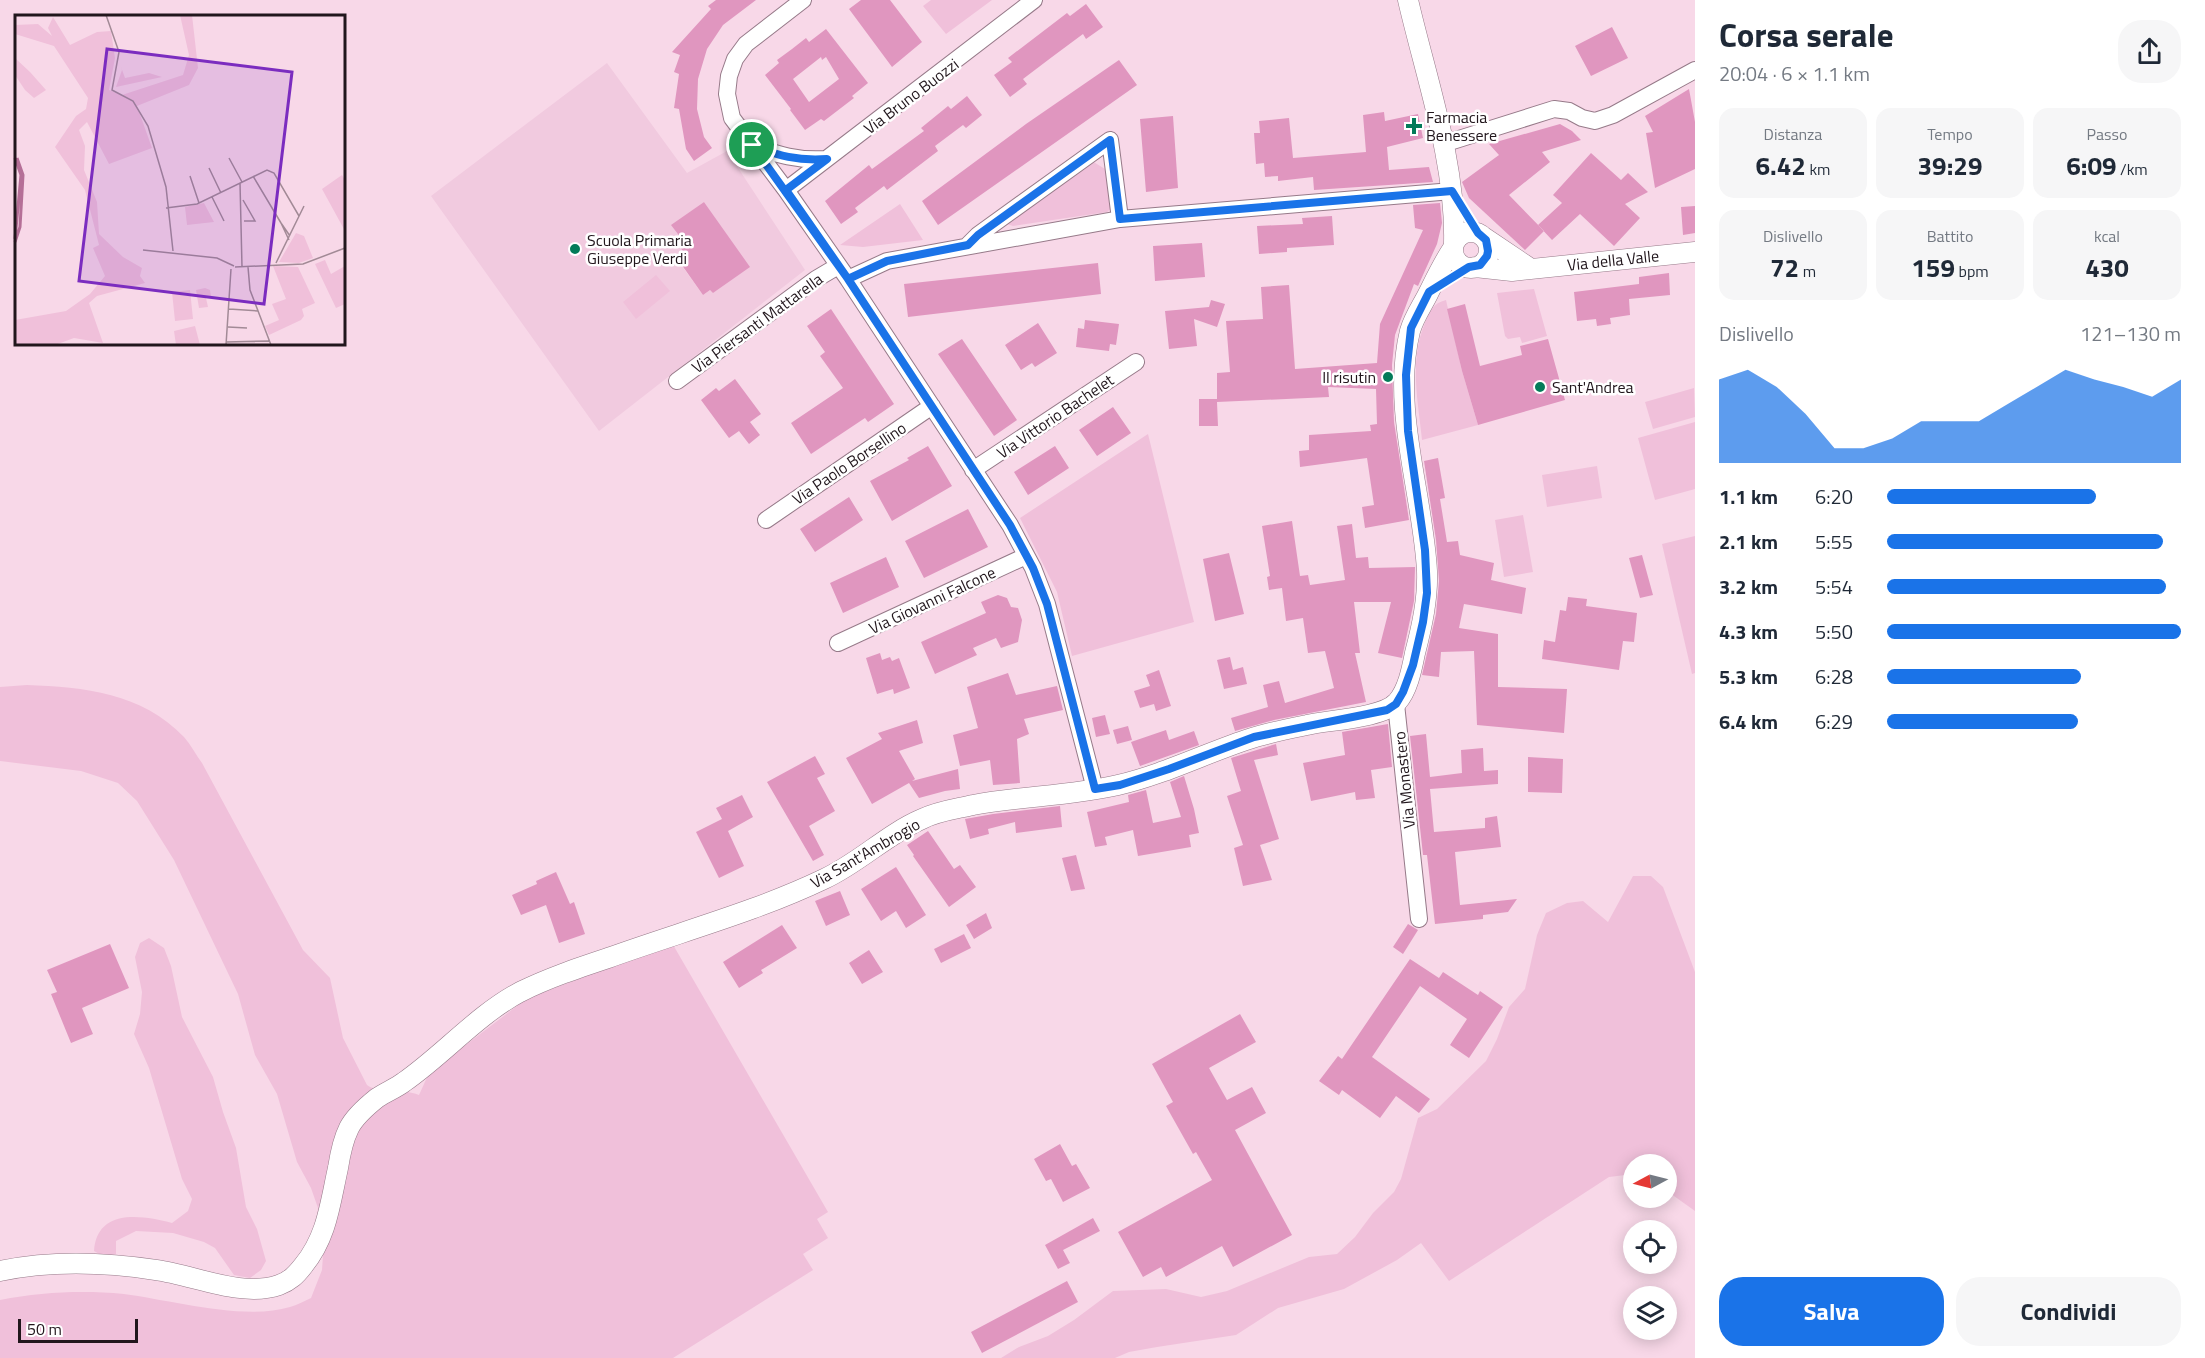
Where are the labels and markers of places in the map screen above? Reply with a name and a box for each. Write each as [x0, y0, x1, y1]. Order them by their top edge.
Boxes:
place label: Farmacia Benessere [1426, 105, 1497, 147]
pin [726, 119, 777, 170]
marker: Farmacia Benessere [1407, 119, 1421, 133]
place label: Scuola Primaria Giuseppe Verdi [587, 228, 692, 270]
marker: Scuola Primaria Giuseppe Verdi [568, 242, 582, 256]
place label: Il risutin [1322, 365, 1376, 389]
marker: Il risutin [1381, 370, 1395, 384]
place label: Sant'Andrea [1552, 375, 1634, 399]
marker: Sant'Andrea [1533, 380, 1547, 394]

